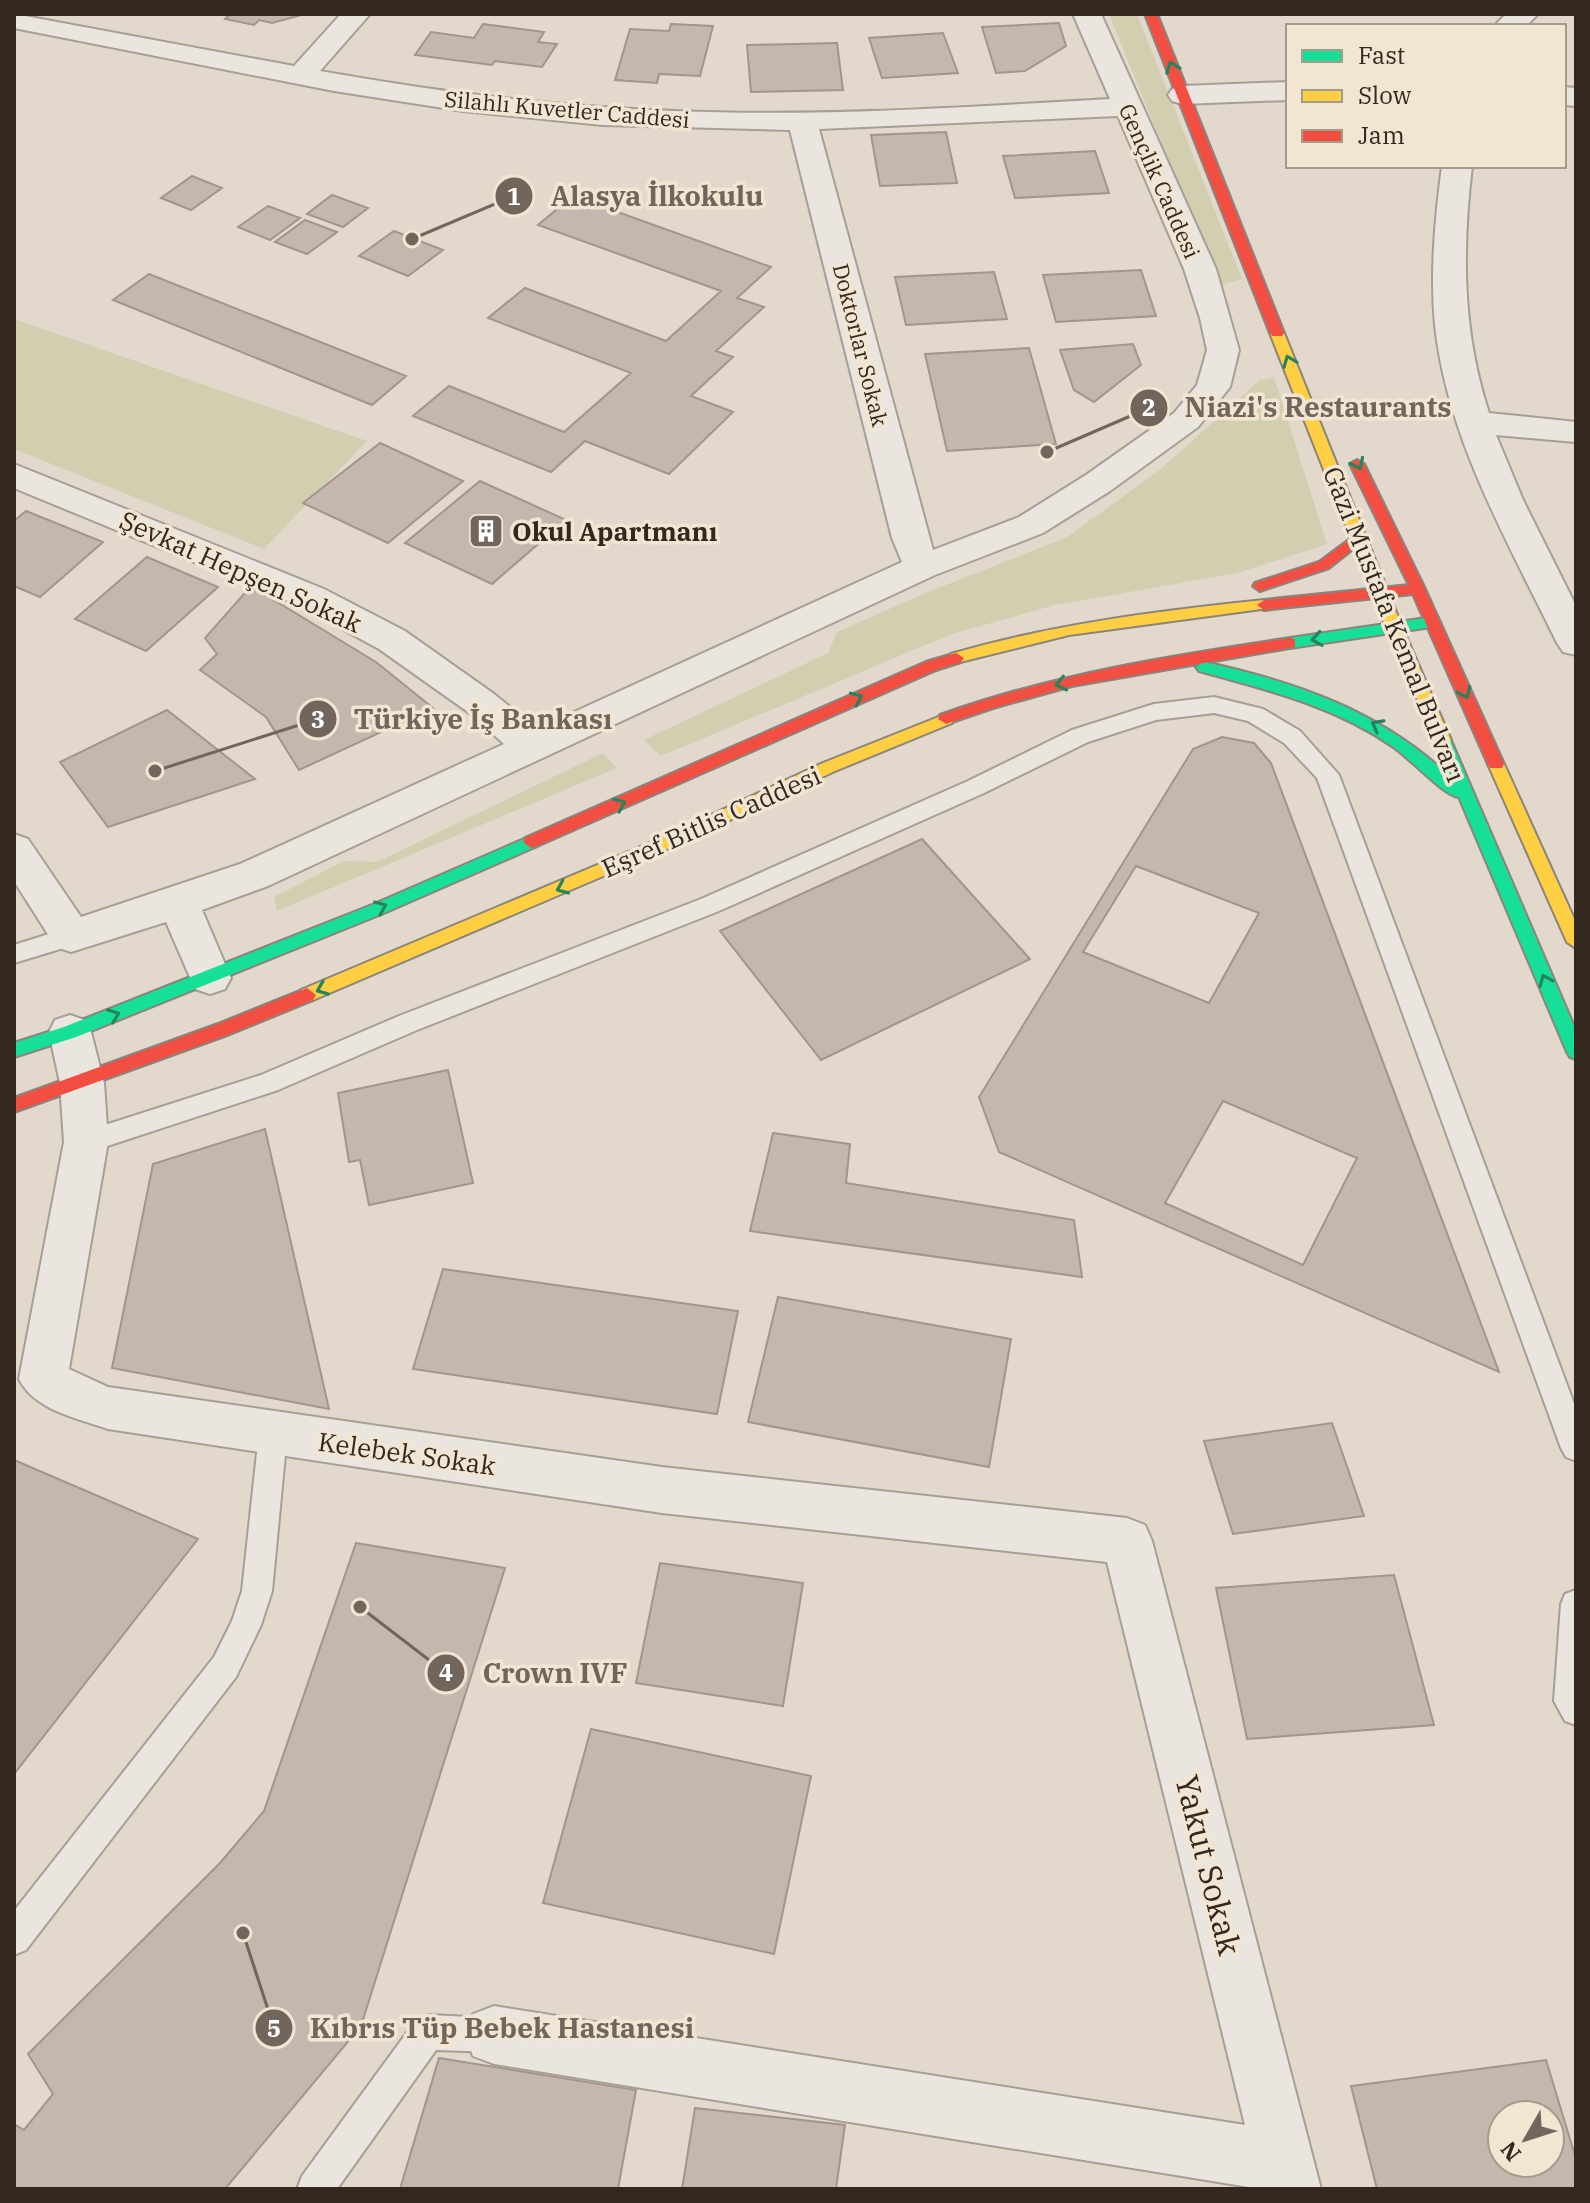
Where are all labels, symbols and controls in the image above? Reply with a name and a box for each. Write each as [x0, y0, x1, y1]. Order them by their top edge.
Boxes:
legend [1286, 24, 1566, 168]
text: Fast [1358, 39, 1405, 71]
one-way arrow [1165, 61, 1182, 75]
text: Slow [1358, 79, 1412, 111]
street label: Silahlı Kuvetler Caddesi [443, 84, 691, 134]
street label: Gençlik Caddesi [1113, 99, 1207, 263]
text: Jam [1358, 119, 1405, 151]
callout: Alasya İlkokulu [494, 170, 779, 222]
text: Alasya İlkokulu [551, 177, 763, 214]
text: 1 [507, 180, 521, 212]
street label: Doktorlar Sokak [827, 260, 895, 430]
one-way arrow [1282, 355, 1298, 369]
callout: Niazi's Restaurants [1129, 382, 1468, 434]
text: Niazi's Restaurants [1185, 388, 1451, 425]
text: 2 [1142, 391, 1156, 423]
one-way arrow [1348, 456, 1364, 471]
street label: Gazi Mustafa Kemal Bulvarı [1316, 461, 1474, 787]
street label: Şevkat Hepşen Sokak [115, 502, 367, 640]
building icon: Okul Apartmanı [467, 512, 505, 550]
place label: Okul Apartmanı [512, 514, 718, 548]
one-way arrow [1310, 630, 1324, 647]
one-way arrow [1054, 674, 1068, 691]
one-way arrow [1455, 685, 1471, 699]
one-way arrow [849, 692, 863, 708]
callout: Türkiye İş Bankası [298, 693, 628, 745]
text: Türkiye İş Bankası [354, 700, 612, 737]
text: 3 [311, 703, 325, 735]
one-way arrow [1371, 720, 1385, 735]
street label: Eşref Bitlis Caddesi [596, 757, 826, 885]
one-way arrow [612, 798, 626, 814]
one-way arrow [556, 878, 570, 894]
one-way arrow [373, 901, 387, 917]
one-way arrow [1539, 974, 1555, 988]
one-way arrow [316, 980, 331, 996]
one-way arrow [106, 1008, 120, 1025]
street label: Kelebek Sokak [316, 1424, 498, 1482]
callout: Crown IVF [426, 1647, 643, 1699]
text: Crown IVF [482, 1654, 628, 1691]
text: 4 [439, 1656, 453, 1688]
street label: Yakut Sokak [1166, 1771, 1252, 1960]
callout: Kıbrıs Tüp Bebek Hastanesi [254, 2002, 710, 2054]
text: Kıbrıs Tüp Bebek Hastanesi [310, 2009, 694, 2046]
text: 5 [267, 2012, 281, 2044]
north arrow [1486, 2099, 1566, 2179]
text: N [1493, 2136, 1527, 2168]

